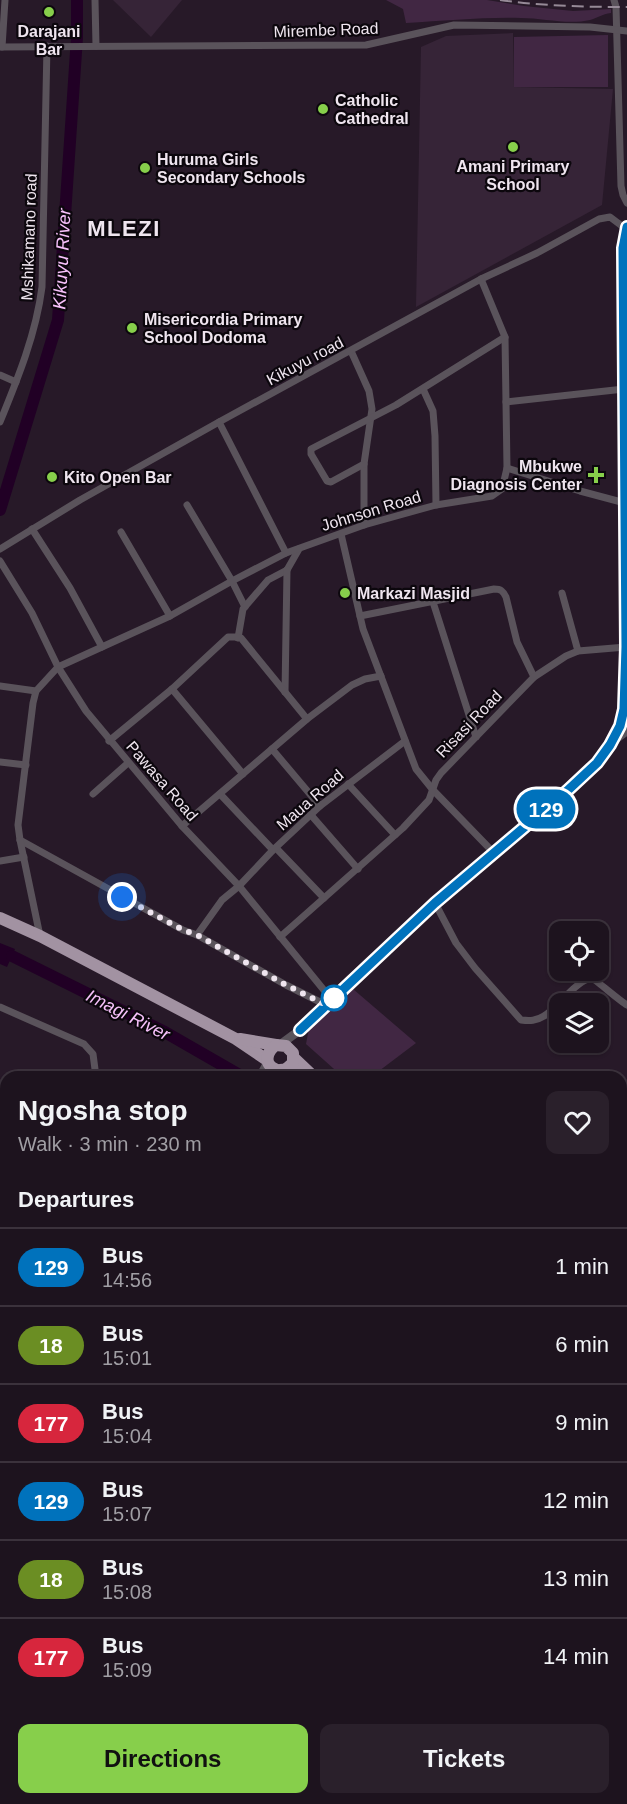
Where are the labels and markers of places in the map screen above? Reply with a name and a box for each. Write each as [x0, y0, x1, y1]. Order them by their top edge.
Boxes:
marker: Darajani Bar [42, 5, 56, 19]
place label: Darajani Bar [17, 23, 81, 58]
place label: Catholic Cathedral [335, 92, 409, 127]
marker: Catholic Cathedral [316, 102, 330, 116]
marker: Amani Primary School [506, 140, 520, 154]
place label: Huruma Girls Secondary Schools [157, 151, 306, 186]
place label: Amani Primary School [457, 158, 570, 193]
marker: Huruma Girls Secondary Schools [138, 161, 152, 175]
place label: Misericordia Primary School Dodoma [144, 311, 302, 346]
marker: Misericordia Primary School Dodoma [125, 321, 139, 335]
place label: Mbukwe Diagnosis Center [450, 458, 582, 493]
marker: Mbukwe Diagnosis Center [587, 466, 605, 484]
place label: Kito Open Bar [64, 469, 172, 486]
marker: Kito Open Bar [45, 470, 59, 484]
place label: Markazi Masjid [357, 585, 470, 602]
marker: Markazi Masjid [338, 586, 352, 600]
unlabelled marker [321, 985, 347, 1011]

